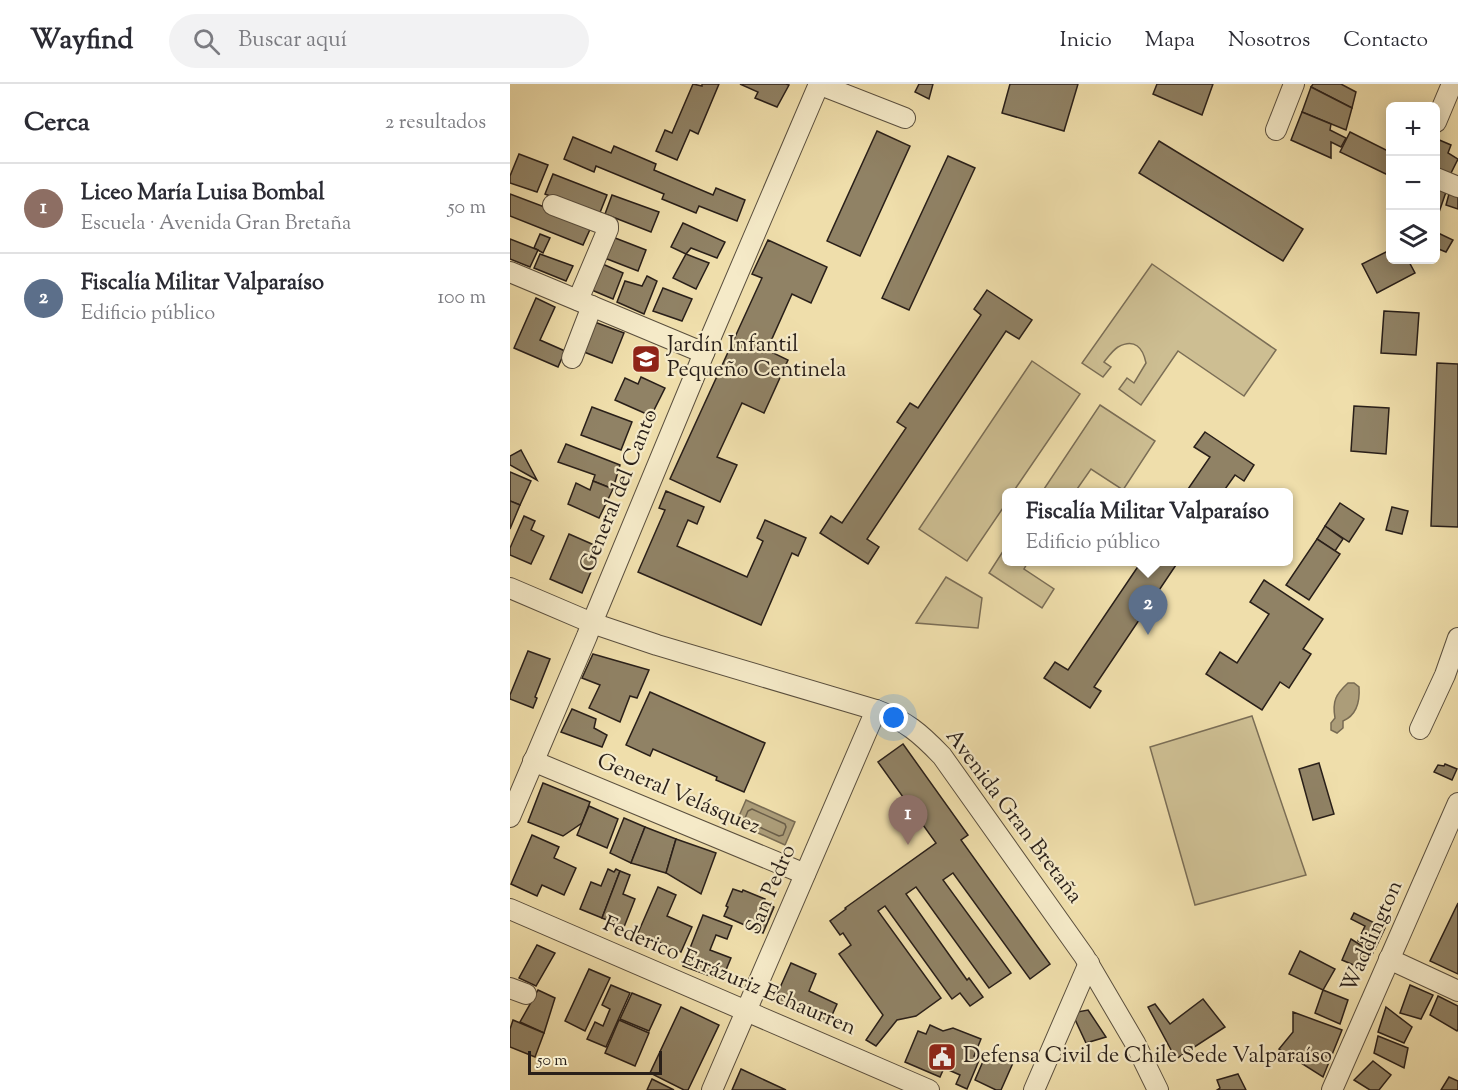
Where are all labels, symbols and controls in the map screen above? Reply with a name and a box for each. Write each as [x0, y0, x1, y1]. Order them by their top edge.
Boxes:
search box [169, 14, 589, 68]
text: Wayfind [30, 21, 133, 61]
icon: search [190, 25, 223, 58]
text: Buscar aquí [238, 25, 347, 57]
text: Inicio [1060, 26, 1112, 56]
text: Mapa [1145, 26, 1195, 56]
text: Nosotros [1228, 26, 1310, 56]
text: Contacto [1343, 26, 1428, 56]
map controls [1386, 102, 1440, 264]
button: + [1386, 102, 1440, 156]
text: Cerca [24, 105, 90, 142]
text: 2 resultados [385, 109, 486, 138]
button: − [1386, 156, 1440, 210]
text: Liceo María Luisa Bombal [81, 178, 325, 210]
text: 1 [40, 194, 47, 223]
text: 50 m [448, 194, 486, 223]
text: Escuela · Avenida Gran Bretaña [81, 210, 351, 239]
button: layers [1386, 210, 1440, 264]
text: Fiscalía Militar Valparaíso [81, 268, 324, 300]
text: 2 [39, 284, 48, 313]
text: 100 m [437, 284, 486, 313]
text: Edificio público [81, 300, 215, 329]
place label: Jardín Infantil Pequeño Centinela [666, 330, 846, 387]
school or university icon: Jardín Infantil Pequeño Centinela [630, 343, 662, 375]
street label: General del Canto [573, 405, 667, 577]
popup [1002, 488, 1293, 566]
text: Fiscalía Militar Valparaíso [1026, 497, 1269, 529]
text: Edificio público [1026, 529, 1160, 558]
pin: 2 [1128, 586, 1168, 635]
your location [879, 703, 908, 732]
street label: Avenida Gran Bretaña [937, 723, 1089, 911]
street label: General Velásquez [591, 746, 765, 844]
pin: 1 [888, 796, 928, 845]
street label: San Pedro [739, 840, 805, 940]
street label: Waddington [1334, 876, 1412, 998]
street label: Federico Errázuriz Echaurren [597, 909, 861, 1045]
public building icon: Defensa Civil de Chile Sede Valparaíso [926, 1041, 958, 1073]
place label: Defensa Civil de Chile Sede Valparaíso [963, 1041, 1332, 1073]
scale bar [528, 1048, 662, 1076]
text: 50 m [537, 1050, 568, 1073]

